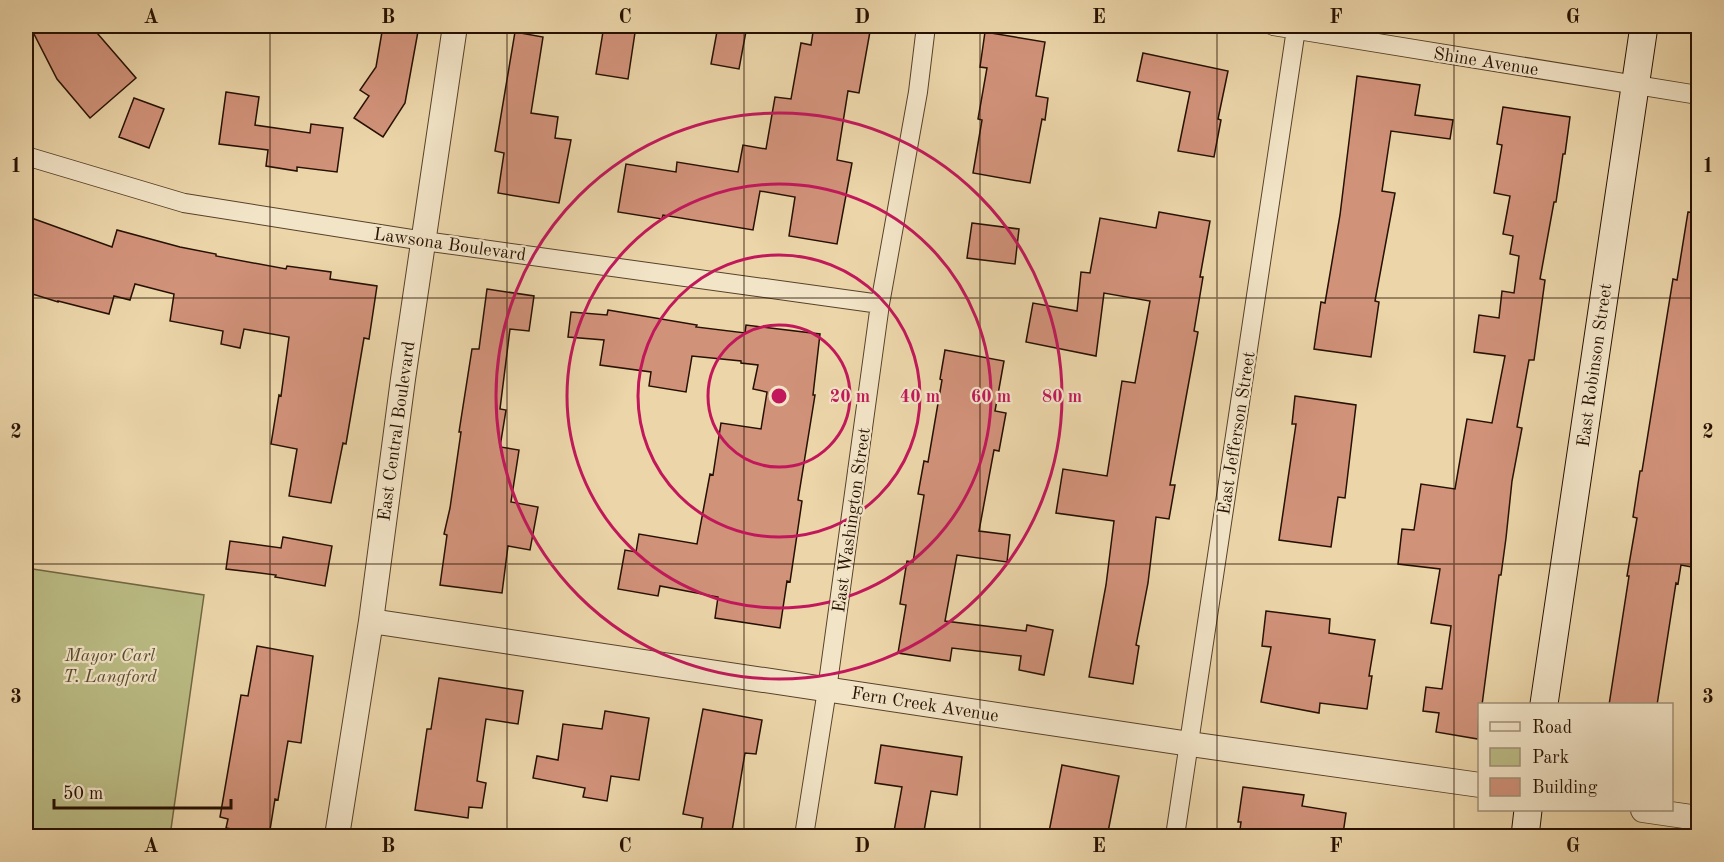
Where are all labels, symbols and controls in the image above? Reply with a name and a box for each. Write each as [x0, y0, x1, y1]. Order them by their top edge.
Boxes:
text: A [143, 8, 159, 28]
text: B [381, 8, 395, 28]
text: C [618, 8, 632, 28]
text: D [854, 8, 870, 28]
text: E [1092, 8, 1106, 28]
text: F [1329, 8, 1343, 28]
text: G [1566, 8, 1580, 28]
street label: Shine Avenue [1432, 45, 1540, 79]
text: 1 [10, 157, 22, 177]
text: 1 [1702, 157, 1714, 177]
street label: Lawsona Boulevard [373, 225, 527, 265]
street label: East Robinson Street [1575, 282, 1615, 448]
street label: East Central Boulevard [375, 340, 419, 522]
street label: East Jefferson Street [1215, 350, 1259, 516]
centre of rings [769, 386, 789, 406]
text: 20 m [830, 388, 870, 406]
text: 40 m [900, 388, 940, 406]
text: 60 m [971, 388, 1011, 406]
text: 80 m [1042, 388, 1082, 406]
text: 2 [10, 423, 22, 443]
text: 2 [1702, 423, 1714, 443]
street label: East Washington Street [830, 426, 874, 614]
park label: Mayor Carl T. Langford [63, 647, 157, 686]
street label: Fern Creek Avenue [850, 684, 1000, 726]
text: 3 [10, 688, 22, 708]
text: 3 [1702, 688, 1714, 708]
legend [1478, 703, 1673, 811]
text: Road [1532, 719, 1572, 737]
text: Park [1532, 749, 1569, 767]
scale bar [54, 772, 231, 810]
text: Building [1532, 779, 1598, 797]
text: 50 m [63, 785, 103, 803]
text: A [143, 837, 159, 857]
text: B [381, 837, 395, 857]
text: C [618, 837, 632, 857]
text: D [854, 837, 870, 857]
text: E [1092, 837, 1106, 857]
text: F [1329, 837, 1343, 857]
text: G [1566, 837, 1580, 857]

